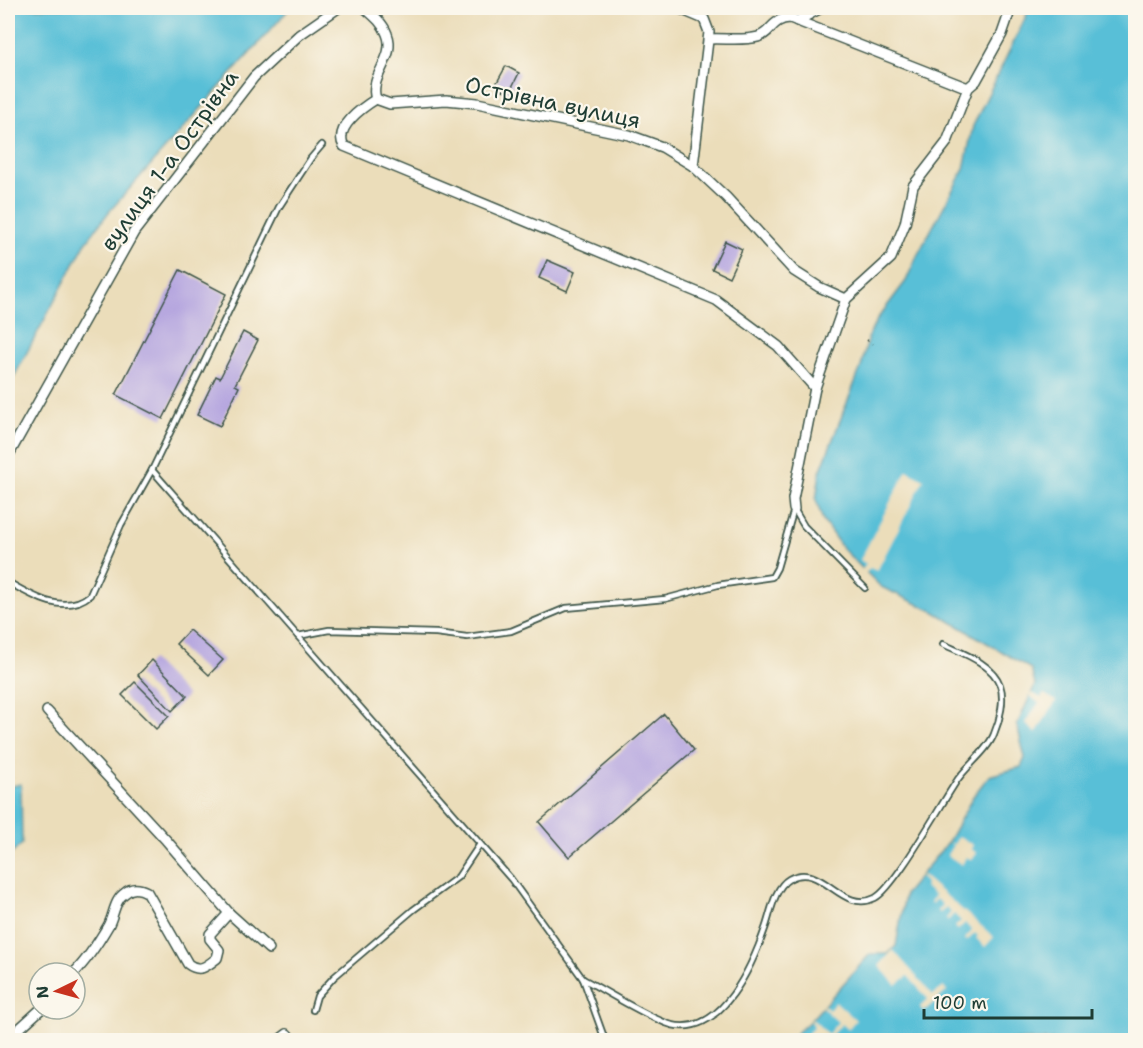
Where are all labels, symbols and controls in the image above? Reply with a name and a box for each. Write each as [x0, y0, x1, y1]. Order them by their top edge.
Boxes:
street label: вулиця 1-а Острівна [94, 64, 245, 257]
street label: Острівна вулиця [463, 70, 643, 135]
north arrow [27, 961, 87, 1021]
scale bar [924, 982, 1092, 1020]
text: N [32, 985, 54, 999]
text: 100 m [933, 991, 987, 1015]

